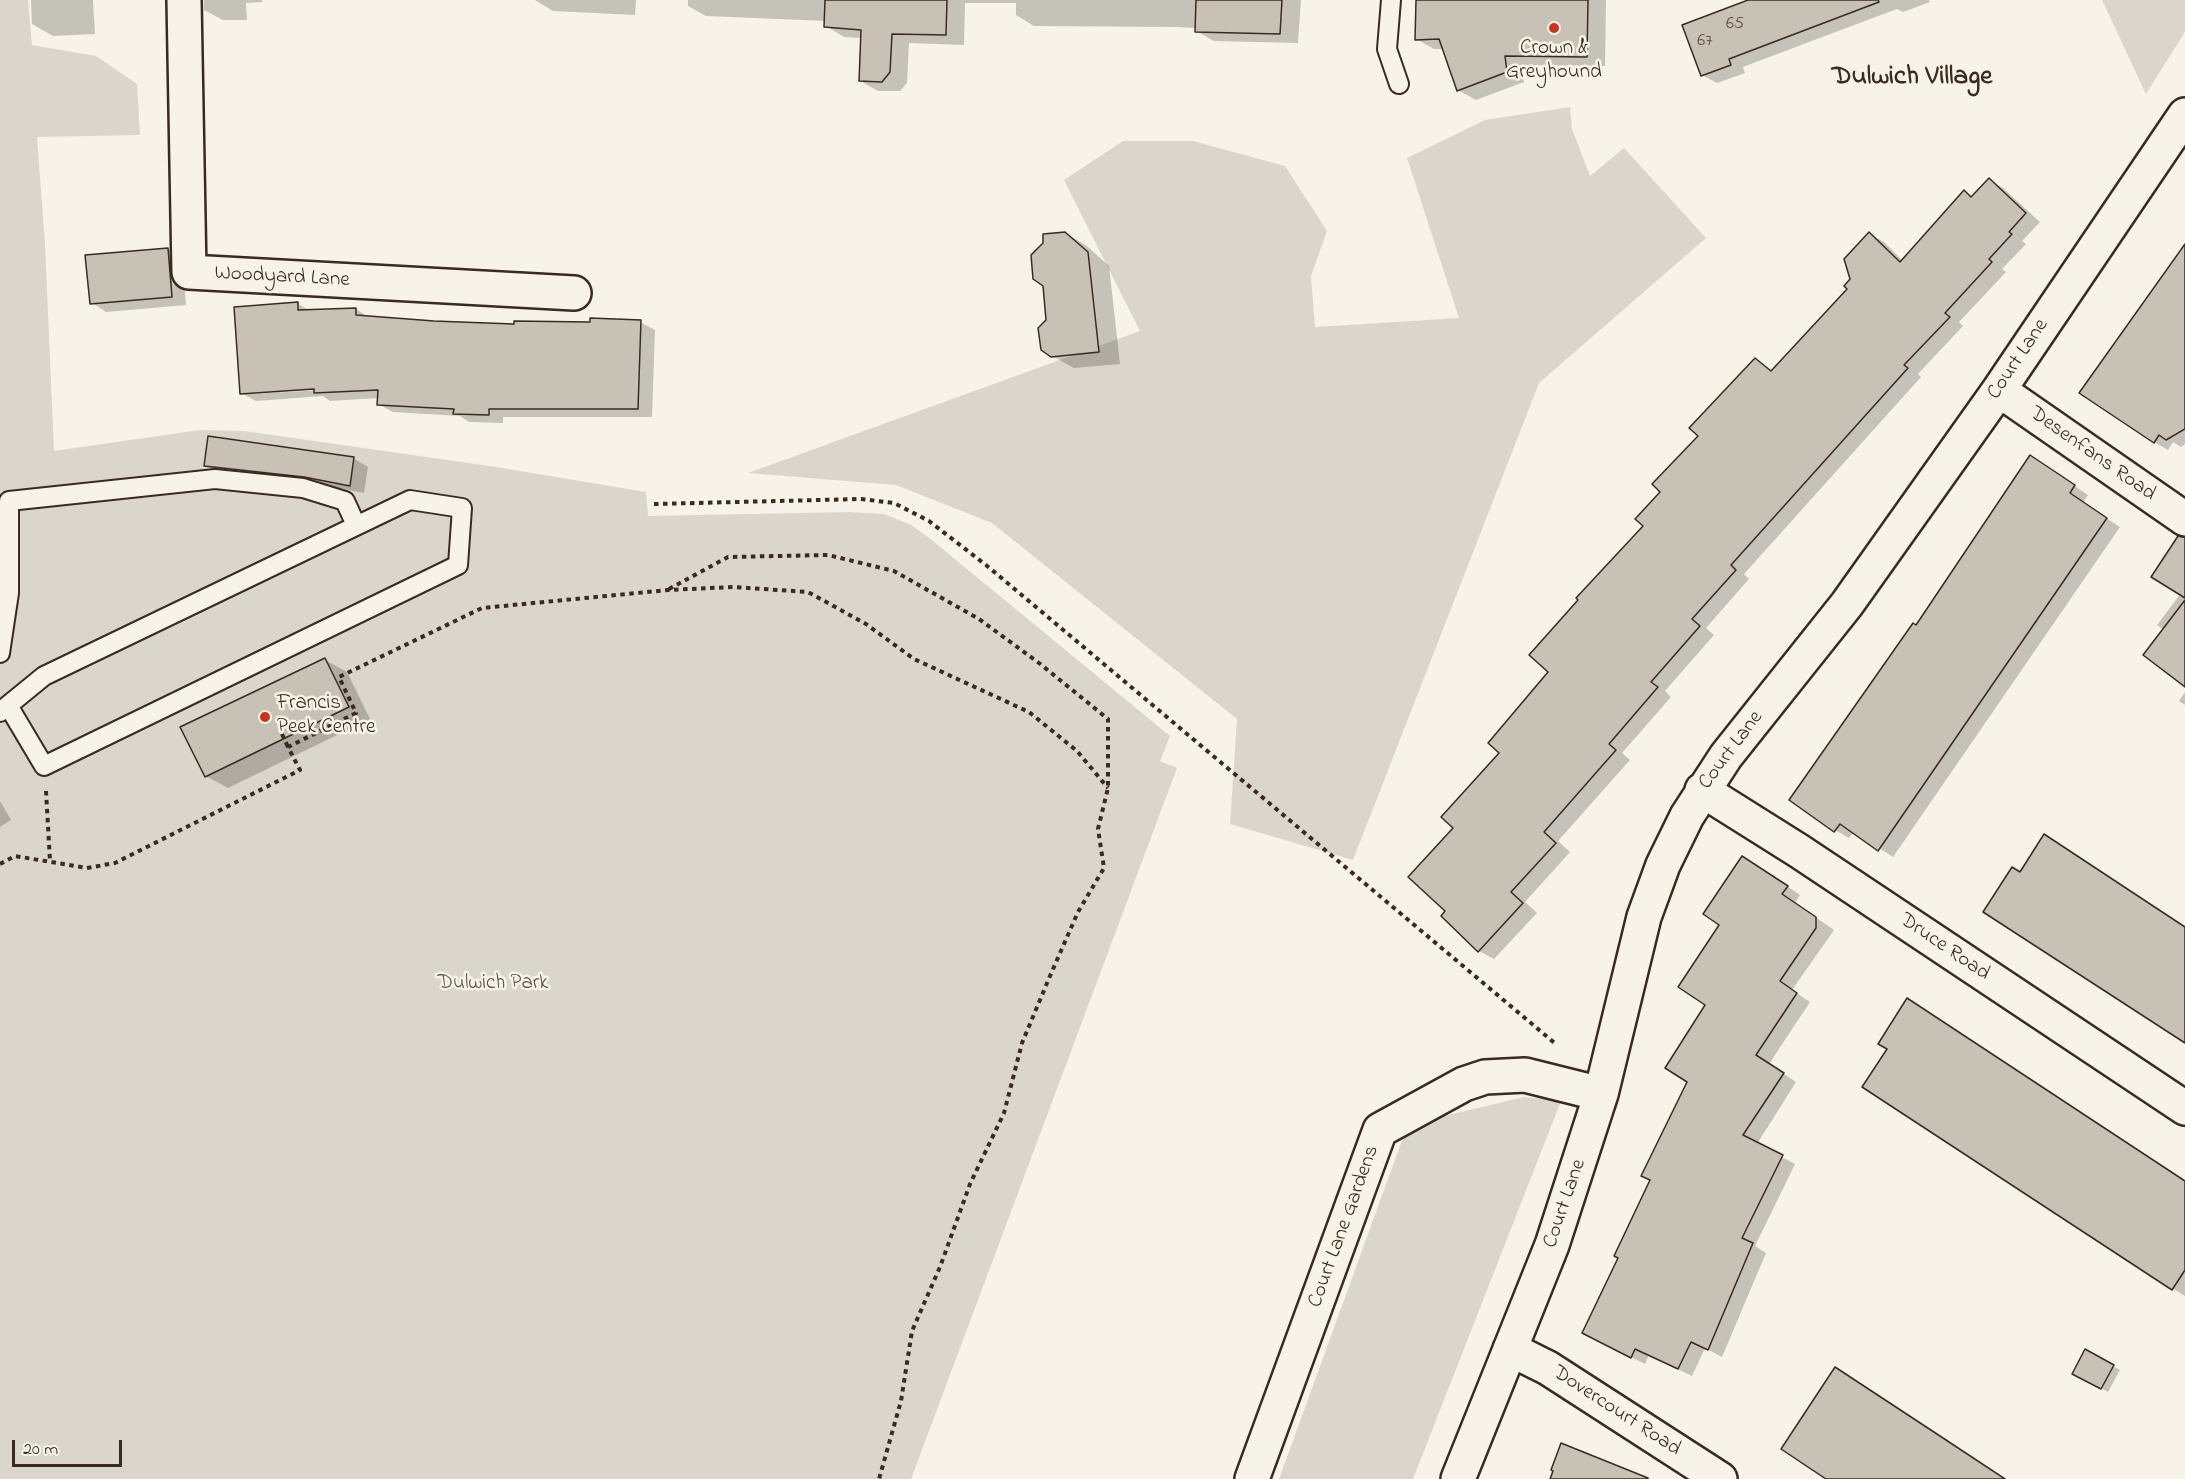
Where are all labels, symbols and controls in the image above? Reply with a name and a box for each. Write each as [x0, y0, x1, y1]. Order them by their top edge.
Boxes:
house number: 65 [1726, 14, 1744, 36]
marker: Crown & Greyhound [1547, 21, 1561, 35]
house number: 67 [1697, 31, 1713, 53]
place label: Crown & Greyhound [1506, 37, 1602, 87]
district label: Dulwich Village [1832, 63, 1992, 95]
street label: Woodyard Lane [214, 262, 350, 294]
street label: Court Lane [1983, 315, 2055, 405]
street label: Desenfans Road [2024, 402, 2160, 508]
place label: Francis Peek Centre [277, 692, 375, 742]
street label: Court Lane [1694, 707, 1770, 795]
marker: Francis Peek Centre [258, 710, 272, 724]
street label: Druce Road [1894, 909, 1994, 987]
park label: Dulwich Park [438, 972, 548, 998]
street label: Court Lane Gardens [1304, 1143, 1386, 1311]
street label: Court Lane [1539, 1156, 1593, 1252]
street label: Dovercourt Road [1547, 1361, 1685, 1463]
scale bar [15, 1428, 124, 1466]
text: 20 m [23, 1437, 58, 1463]

